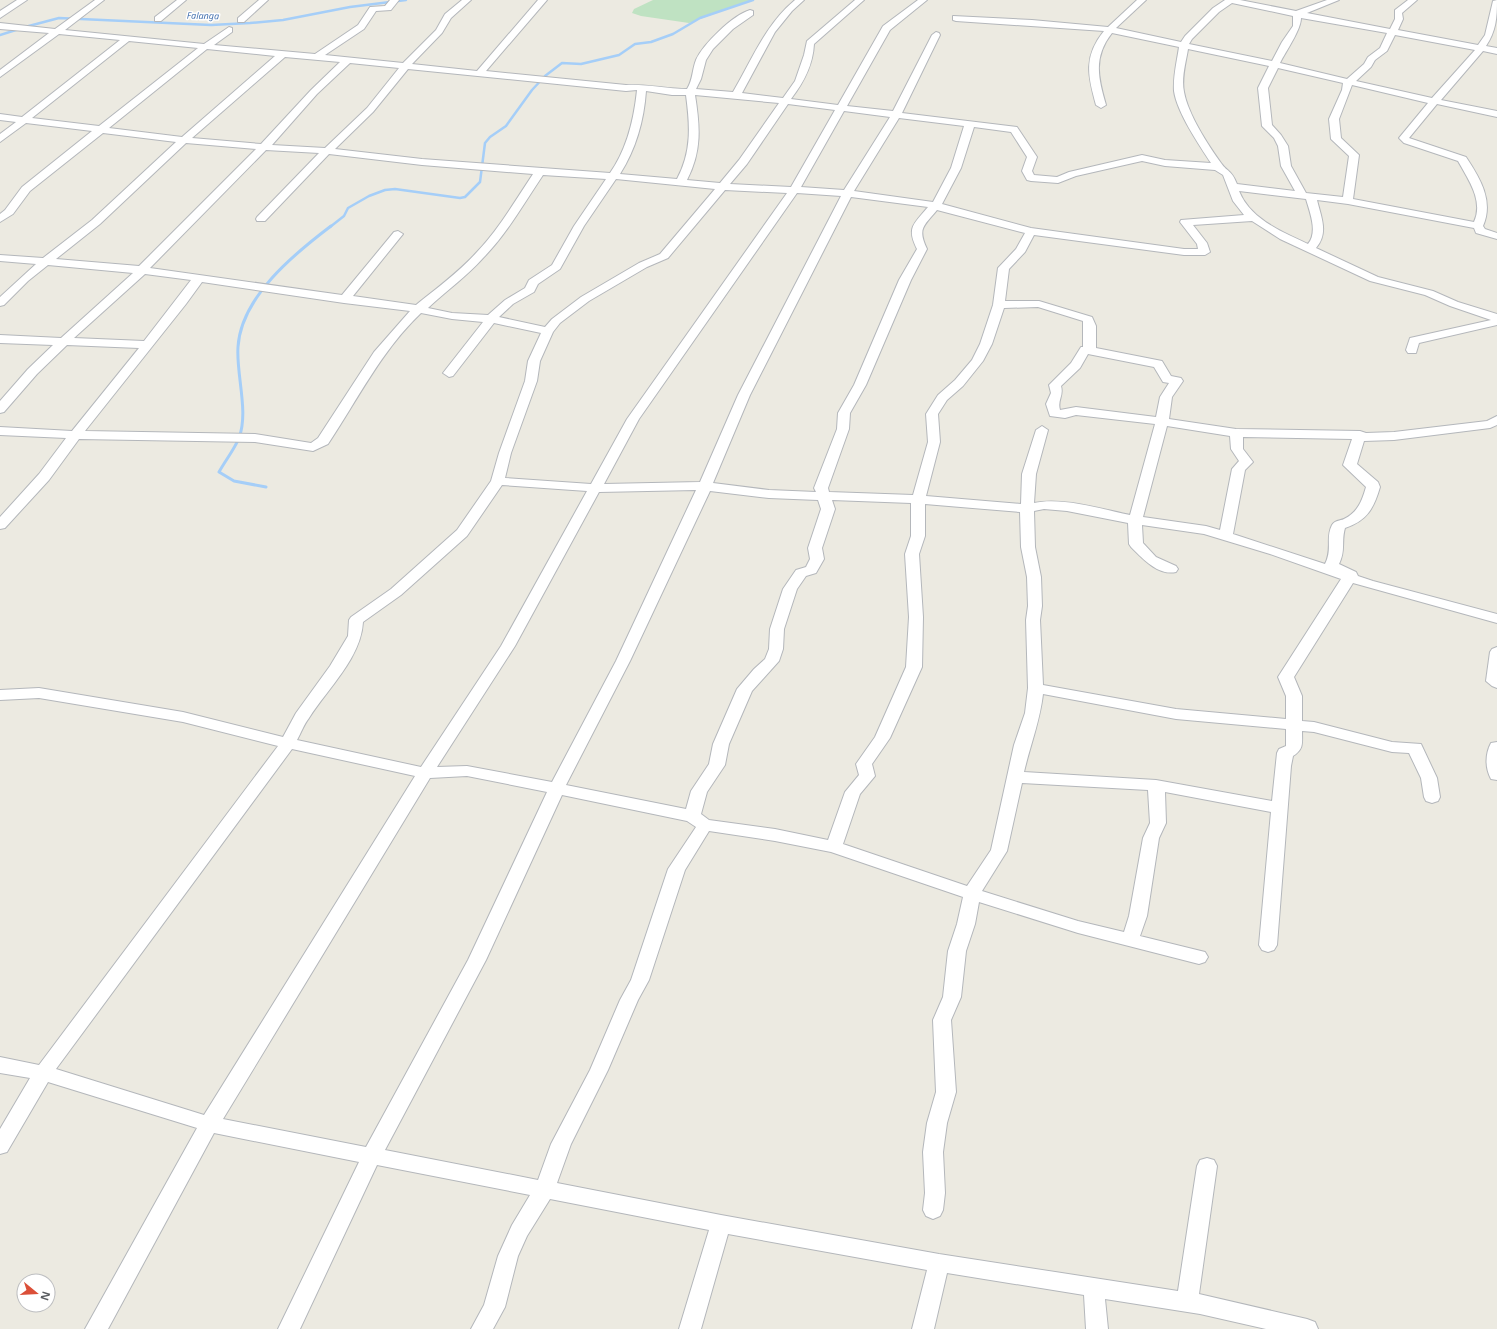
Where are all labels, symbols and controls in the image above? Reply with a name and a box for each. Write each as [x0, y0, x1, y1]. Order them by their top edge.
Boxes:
water label: Falanga [187, 9, 219, 22]
north arrow [16, 1273, 56, 1313]
text: N [37, 1290, 55, 1303]

